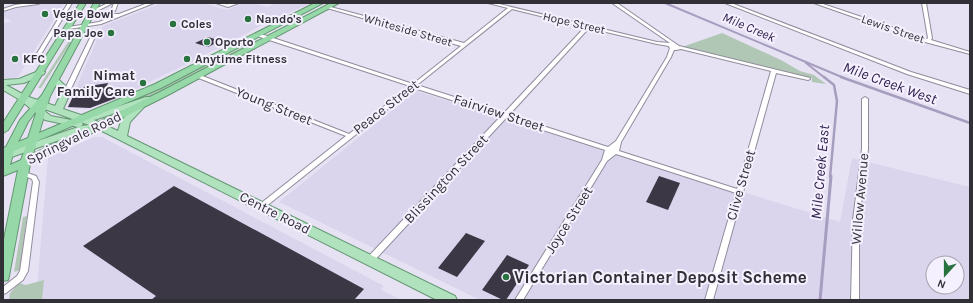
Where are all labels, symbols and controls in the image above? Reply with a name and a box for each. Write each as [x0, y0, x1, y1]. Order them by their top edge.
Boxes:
place label: Vegie Bowl [53, 7, 114, 21]
marker: Vegie Bowl [40, 9, 50, 19]
street label: Hope Street [541, 9, 607, 37]
water label: Mile Creek [720, 9, 778, 45]
street label: Whiteside Street [362, 11, 454, 49]
place label: Nando's [256, 12, 302, 26]
street label: Lewis Street [859, 12, 927, 47]
marker: Nando's [243, 14, 253, 24]
place label: Coles [181, 17, 212, 31]
marker: Coles [168, 19, 178, 29]
place label: Papa Joe [53, 26, 103, 40]
marker: Papa Joe [106, 28, 116, 38]
place label: Oporto [215, 35, 254, 49]
marker: Oporto [202, 37, 212, 47]
place label: KFC [23, 52, 45, 66]
place label: Anytime Fitness [195, 52, 287, 66]
marker: KFC [10, 54, 20, 64]
marker: Anytime Fitness [182, 54, 192, 64]
water label: Mile Creek West [841, 58, 940, 109]
place label: Nimat Family Care [57, 67, 135, 100]
street label: Peace Street [350, 76, 422, 138]
marker: Nimat Family Care [138, 78, 148, 88]
street label: Young Street [233, 83, 315, 129]
street label: Fairview Street [452, 90, 546, 136]
street label: Springvale Road [24, 108, 124, 168]
water label: Mile Creek East [807, 123, 833, 220]
street label: Blissington Street [401, 131, 491, 227]
street label: Clive Street [723, 148, 759, 222]
street label: Willow Avenue [848, 153, 872, 245]
street label: Joyce Street [542, 183, 596, 257]
street label: Centre Road [237, 188, 313, 238]
north arrow [925, 255, 965, 295]
place label: Victorian Container Deposit Scheme [514, 267, 807, 287]
marker: Victorian Container Deposit Scheme [501, 272, 511, 282]
text: N [936, 276, 948, 291]

